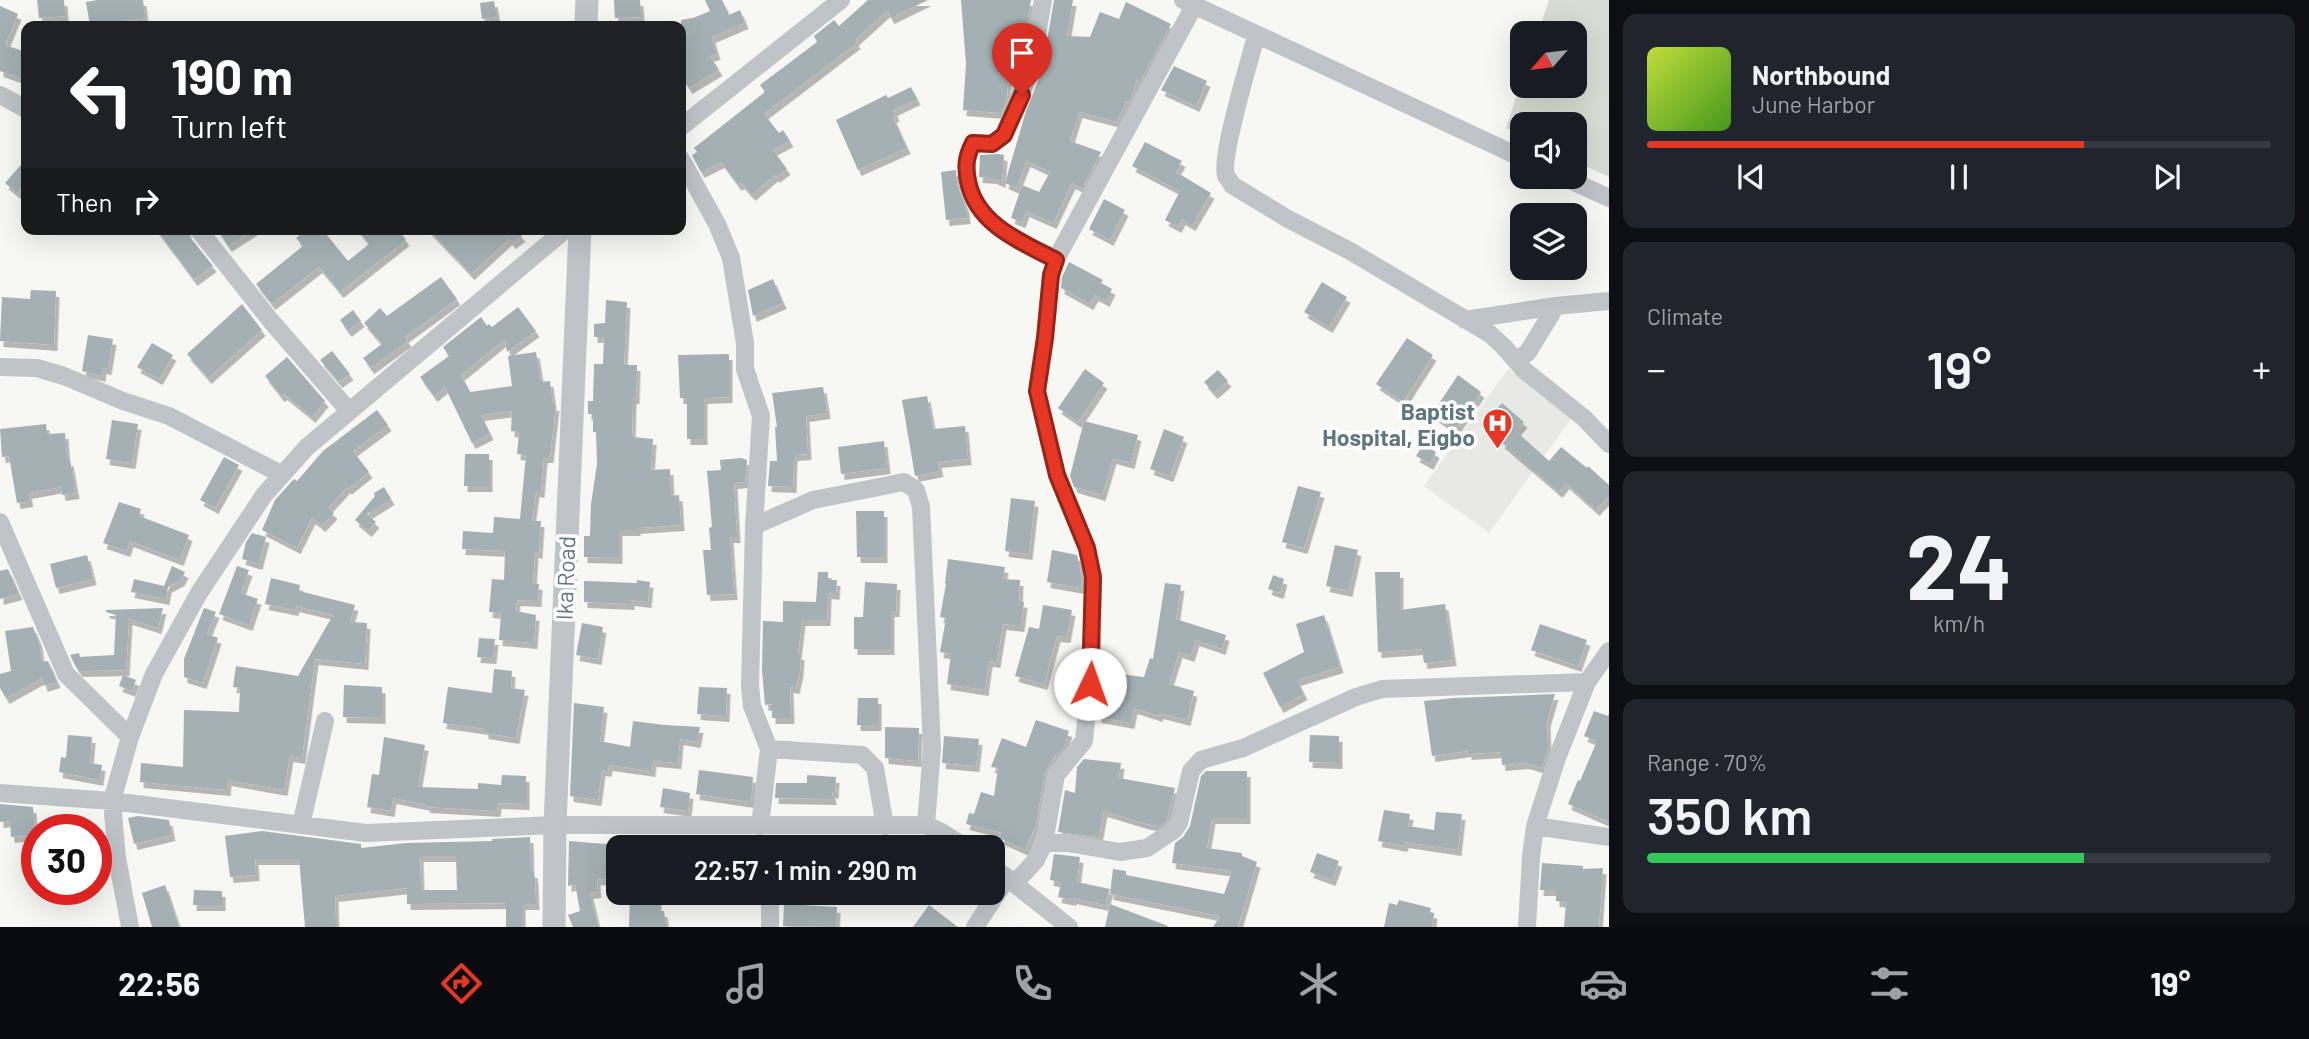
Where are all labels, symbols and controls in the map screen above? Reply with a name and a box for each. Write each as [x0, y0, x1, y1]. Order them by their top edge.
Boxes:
north arrow [1510, 21, 1587, 98]
map controls [1510, 21, 1587, 280]
pin [992, 23, 1052, 95]
icon: arrive [1003, 34, 1041, 72]
text: 190 m [171, 46, 293, 105]
icon: left [56, 49, 147, 140]
text: Northbound [1752, 59, 1890, 90]
text: June Harbor [1752, 90, 1875, 118]
text: Turn left [171, 106, 288, 144]
button: sound [1510, 112, 1587, 189]
icon: previous [1732, 158, 1770, 196]
icon: pause [1940, 158, 1978, 196]
icon: next [2148, 158, 2186, 196]
icon: right [127, 182, 165, 220]
text: Then [56, 186, 113, 217]
button: layers [1510, 203, 1587, 280]
text: Climate [1647, 302, 1723, 330]
text: 19° [1926, 337, 1992, 399]
text: − [1647, 345, 1666, 391]
text: + [2252, 345, 2271, 391]
place label: Baptist Hospital, Eigbo [1322, 397, 1475, 451]
hospital icon: Baptist Hospital, Eigbo [1481, 407, 1515, 451]
text: 24 [1906, 509, 2012, 618]
street label: Ika Road [550, 535, 580, 621]
text: km/h [1933, 609, 1985, 637]
position arrow [1053, 647, 1127, 721]
text: Range · 70% [1647, 748, 1767, 776]
text: 350 km [1647, 783, 1812, 845]
speed limit sign: 30 [21, 814, 112, 905]
text: 22:57 · 1 min · 290 m [694, 854, 917, 885]
icon: directions [437, 959, 486, 1008]
icon: music [722, 959, 771, 1008]
icon: phone [1008, 959, 1057, 1008]
icon: climate [1294, 959, 1343, 1008]
icon: car [1579, 959, 1628, 1008]
icon: filters [1865, 959, 1914, 1008]
text: 22:56 [118, 964, 200, 1002]
text: 19° [2150, 964, 2191, 1002]

